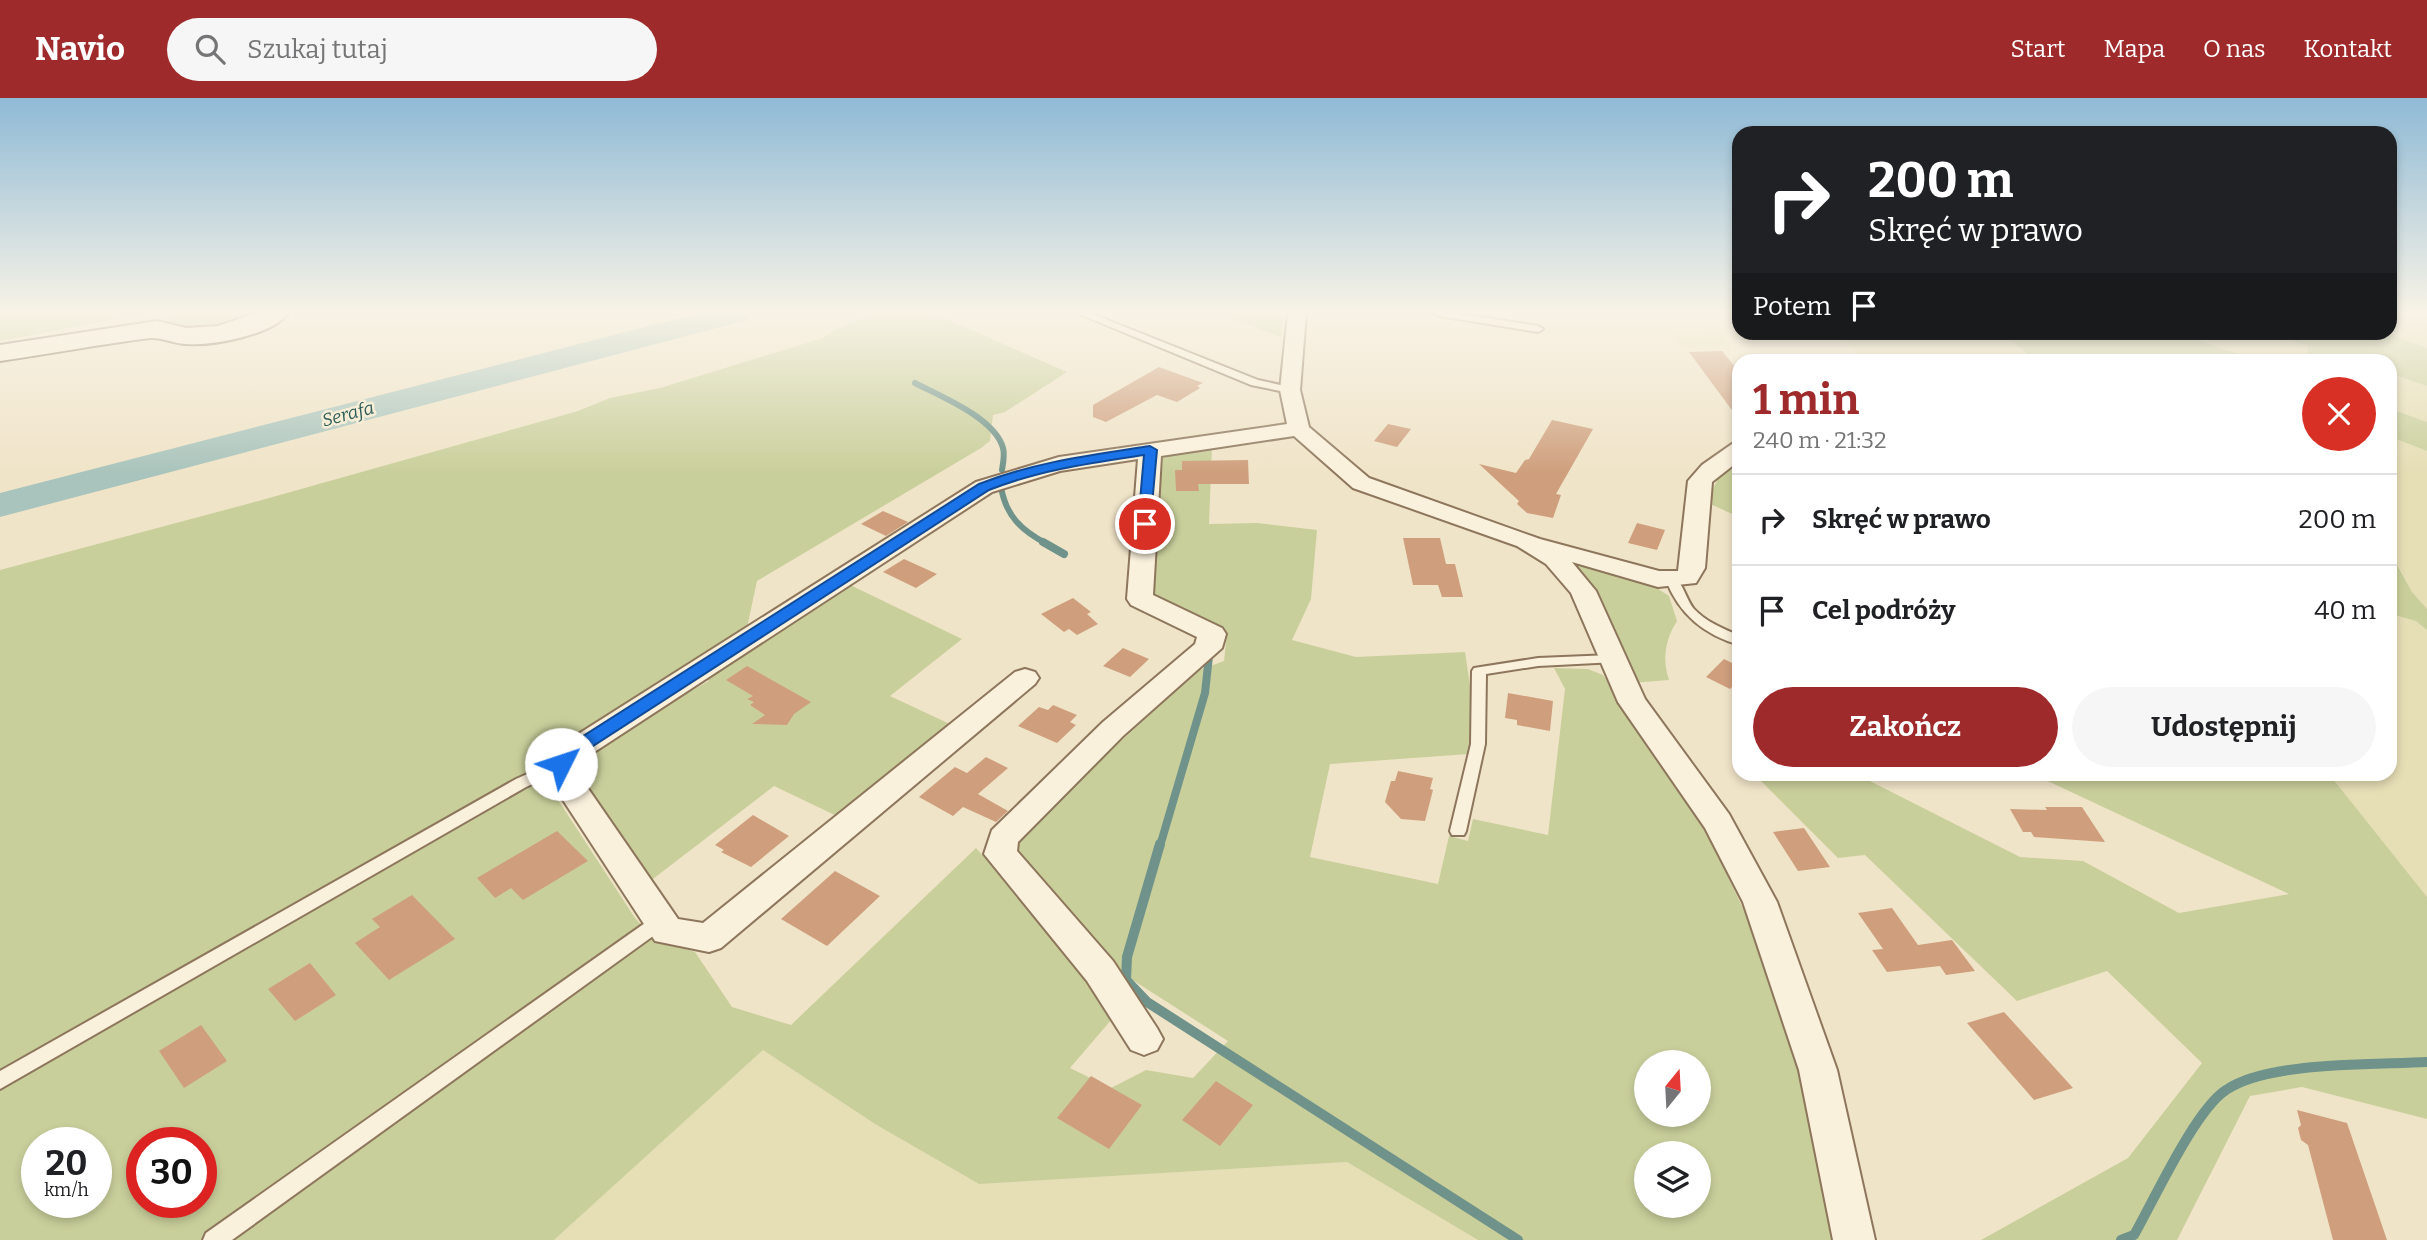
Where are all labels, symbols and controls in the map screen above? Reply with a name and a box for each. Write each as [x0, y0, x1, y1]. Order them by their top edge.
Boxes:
search box [167, 18, 657, 81]
text: Navio [35, 29, 125, 69]
icon: search [191, 30, 229, 68]
text: Szukaj tutaj [247, 34, 388, 65]
text: Start [2011, 35, 2066, 63]
text: Mapa [2104, 35, 2165, 63]
text: O nas [2203, 35, 2266, 63]
text: Kontakt [2304, 35, 2392, 63]
text: 200 m [1868, 151, 2013, 210]
icon: right [1753, 154, 1844, 245]
text: Skręć w prawo [1868, 211, 2083, 249]
icon: arrive [1845, 287, 1883, 325]
text: Potem [1753, 291, 1831, 322]
text: 1 min [1753, 375, 1859, 425]
button: close [2302, 377, 2376, 451]
water label: Serafa [319, 396, 377, 432]
text: 240 m · 21:32 [1753, 426, 1887, 454]
pin [1115, 494, 1175, 554]
icon: right [1753, 501, 1791, 539]
text: Skręć w prawo [1812, 504, 1991, 535]
text: 200 m [2299, 504, 2376, 535]
icon: arrive [1126, 505, 1164, 543]
icon: arrive [1753, 592, 1791, 630]
text: Cel podróży [1812, 595, 1955, 626]
text: 40 m [2314, 595, 2376, 626]
button: Zakończ [1753, 687, 2058, 767]
button: Udostępnij [2072, 687, 2376, 767]
position arrow [524, 727, 598, 801]
north arrow [1634, 1050, 1712, 1127]
map controls [1634, 1050, 1711, 1218]
speed limit sign: 30 [126, 1127, 217, 1218]
button: layers [1634, 1141, 1711, 1218]
text: 20 [46, 1142, 87, 1184]
text: km/h [44, 1179, 89, 1201]

